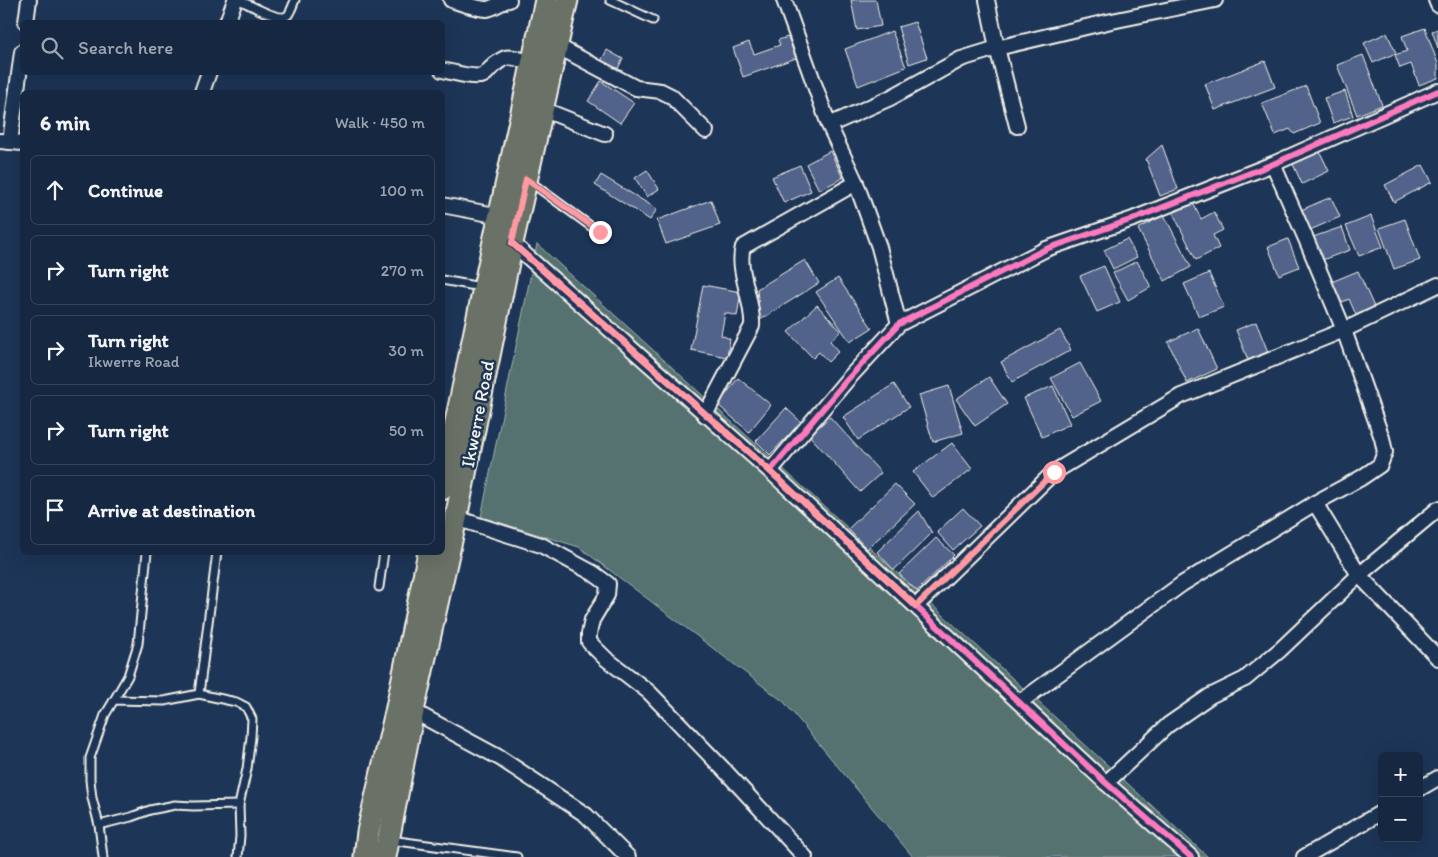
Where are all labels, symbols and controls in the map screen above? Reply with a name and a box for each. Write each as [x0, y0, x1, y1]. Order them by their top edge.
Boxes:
search box [20, 20, 445, 75]
icon: search [38, 34, 66, 62]
text: Search here [78, 36, 173, 59]
text: 6 min [40, 110, 90, 135]
text: Walk · 450 m [335, 113, 425, 132]
icon: ahead [41, 176, 69, 204]
text: Continue [88, 179, 163, 202]
text: 100 m [380, 181, 424, 200]
route end [589, 221, 612, 244]
icon: right [41, 256, 69, 284]
text: Turn right [88, 259, 169, 282]
text: 270 m [381, 261, 424, 280]
text: Turn right [88, 329, 169, 352]
icon: right [41, 336, 69, 364]
text: 30 m [388, 341, 424, 360]
text: Ikwerre Road [88, 352, 179, 371]
street label: Ikwerre Road [456, 359, 499, 470]
icon: right [41, 416, 69, 444]
text: Turn right [88, 419, 169, 442]
text: 50 m [389, 421, 424, 440]
route start [1043, 461, 1066, 484]
icon: arrive [41, 496, 69, 524]
text: Arrive at destination [88, 499, 255, 522]
map controls [1378, 752, 1423, 842]
button: + [1378, 752, 1423, 797]
button: − [1378, 797, 1423, 842]

